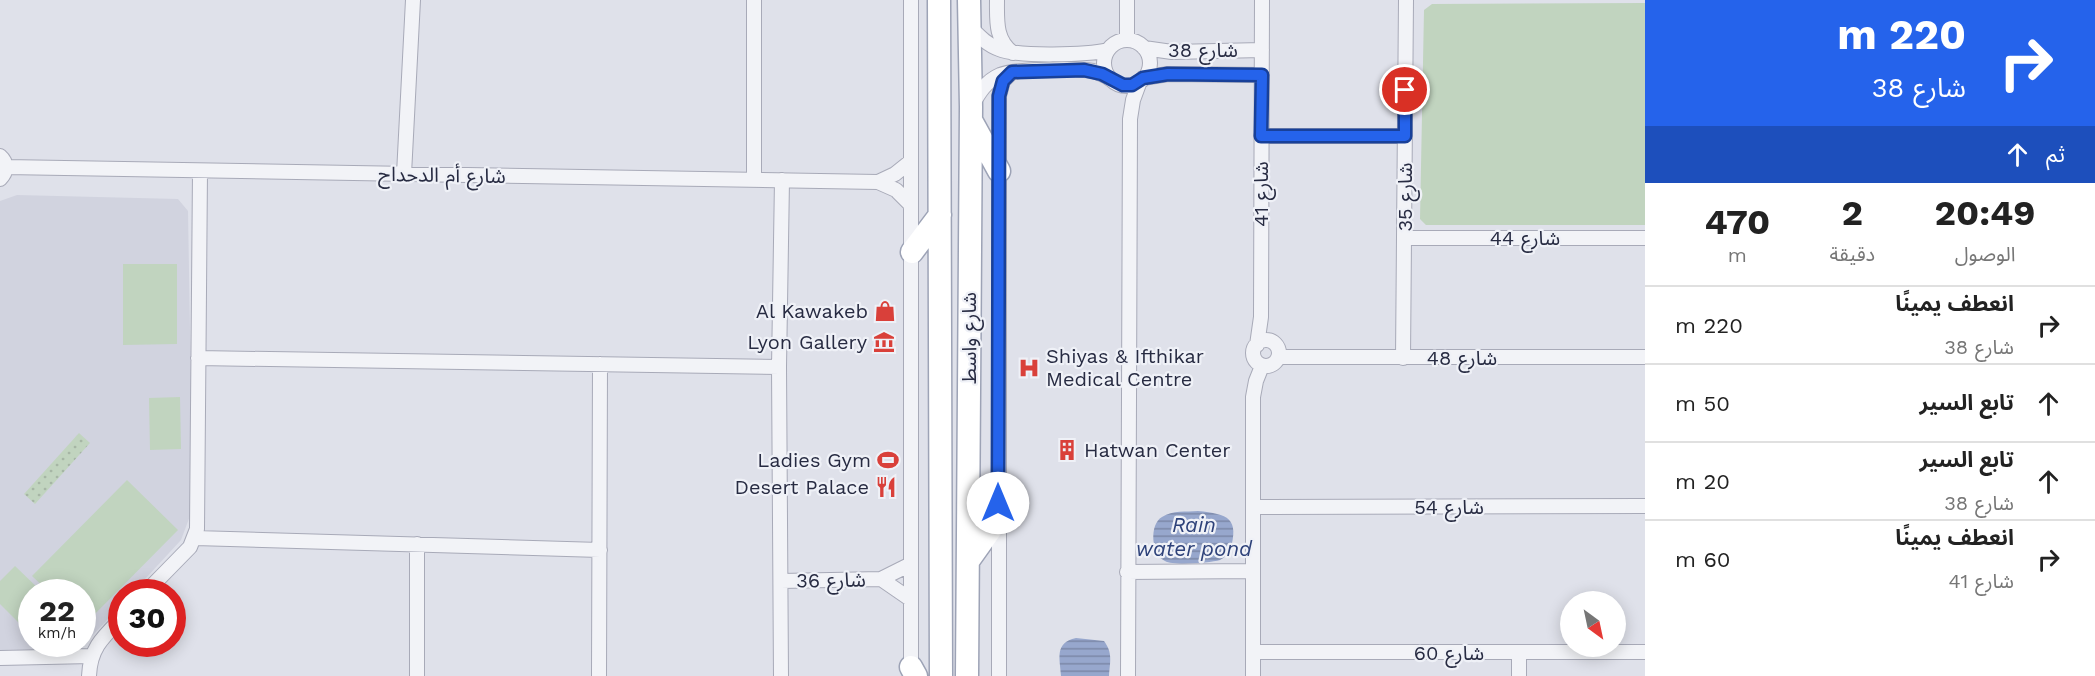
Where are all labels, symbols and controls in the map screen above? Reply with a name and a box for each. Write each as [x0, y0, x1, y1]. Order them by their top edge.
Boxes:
text: 220 m [1837, 10, 1966, 59]
icon: right [1987, 24, 2065, 102]
street label: شارع 38 [1168, 38, 1238, 65]
pin [1379, 64, 1430, 115]
text: شارع 38 [1872, 72, 1966, 104]
icon: arrive [1388, 73, 1421, 106]
icon: ahead [2001, 138, 2034, 171]
text: ثم [2046, 142, 2065, 167]
street label: شارع 41 [1249, 161, 1276, 227]
street label: شارع أم الدحداح [378, 162, 506, 191]
street label: شارع 35 [1393, 162, 1420, 232]
text: 2 [1842, 192, 1863, 234]
text: 20:49 [1935, 192, 2036, 234]
text: 470 [1704, 201, 1770, 243]
street label: شارع 44 [1490, 226, 1560, 253]
text: دقيقة [1830, 242, 1875, 266]
text: الوصول [1955, 242, 2015, 266]
text: m [1728, 243, 1747, 267]
text: انعطف يمينًا [1895, 291, 2014, 316]
street label: شارع واسط [957, 292, 984, 384]
place label: Al Kawakeb [756, 299, 868, 323]
shop icon: Al Kawakeb [873, 299, 897, 323]
icon: right [2032, 309, 2065, 342]
text: 220 m [1675, 313, 1743, 338]
place label: Lyon Gallery [747, 330, 868, 354]
museum icon: Lyon Gallery [872, 330, 896, 354]
text: شارع 38 [1944, 335, 2014, 359]
place label: Shiyas & Ifthikar Medical Centre [1046, 344, 1204, 391]
street label: شارع 48 [1427, 346, 1497, 373]
hospital icon: Shiyas & Ifthikar Medical Centre [1017, 356, 1041, 380]
icon: ahead [2032, 387, 2065, 420]
text: تابع السير [1919, 390, 2014, 415]
text: 50 m [1675, 391, 1730, 416]
building icon: Hatwan Center [1055, 438, 1079, 462]
place label: Hatwan Center [1084, 438, 1230, 462]
text: تابع السير [1919, 447, 2014, 472]
place label: Ladies Gym [757, 448, 871, 472]
sports icon: Ladies Gym [876, 448, 900, 472]
icon: ahead [2032, 465, 2065, 498]
text: 20 m [1675, 469, 1730, 494]
position arrow [966, 471, 1030, 535]
place label: Desert Palace [735, 475, 869, 499]
restaurant icon: Desert Palace [874, 475, 898, 499]
text: شارع 38 [1944, 491, 2014, 515]
street label: شارع 54 [1414, 495, 1484, 522]
water label: Rain water pond [1136, 512, 1253, 561]
text: انعطف يمينًا [1895, 525, 2014, 550]
icon: right [2032, 543, 2065, 576]
text: 60 m [1675, 547, 1731, 572]
street label: شارع 36 [796, 567, 866, 596]
text: شارع 41 [1948, 569, 2014, 593]
speed limit sign: 30 [108, 579, 186, 657]
north arrow [1560, 591, 1626, 657]
map controls [1560, 591, 1626, 657]
text: 22 [39, 593, 75, 628]
text: km/h [38, 624, 76, 642]
street label: شارع 60 [1414, 641, 1484, 668]

